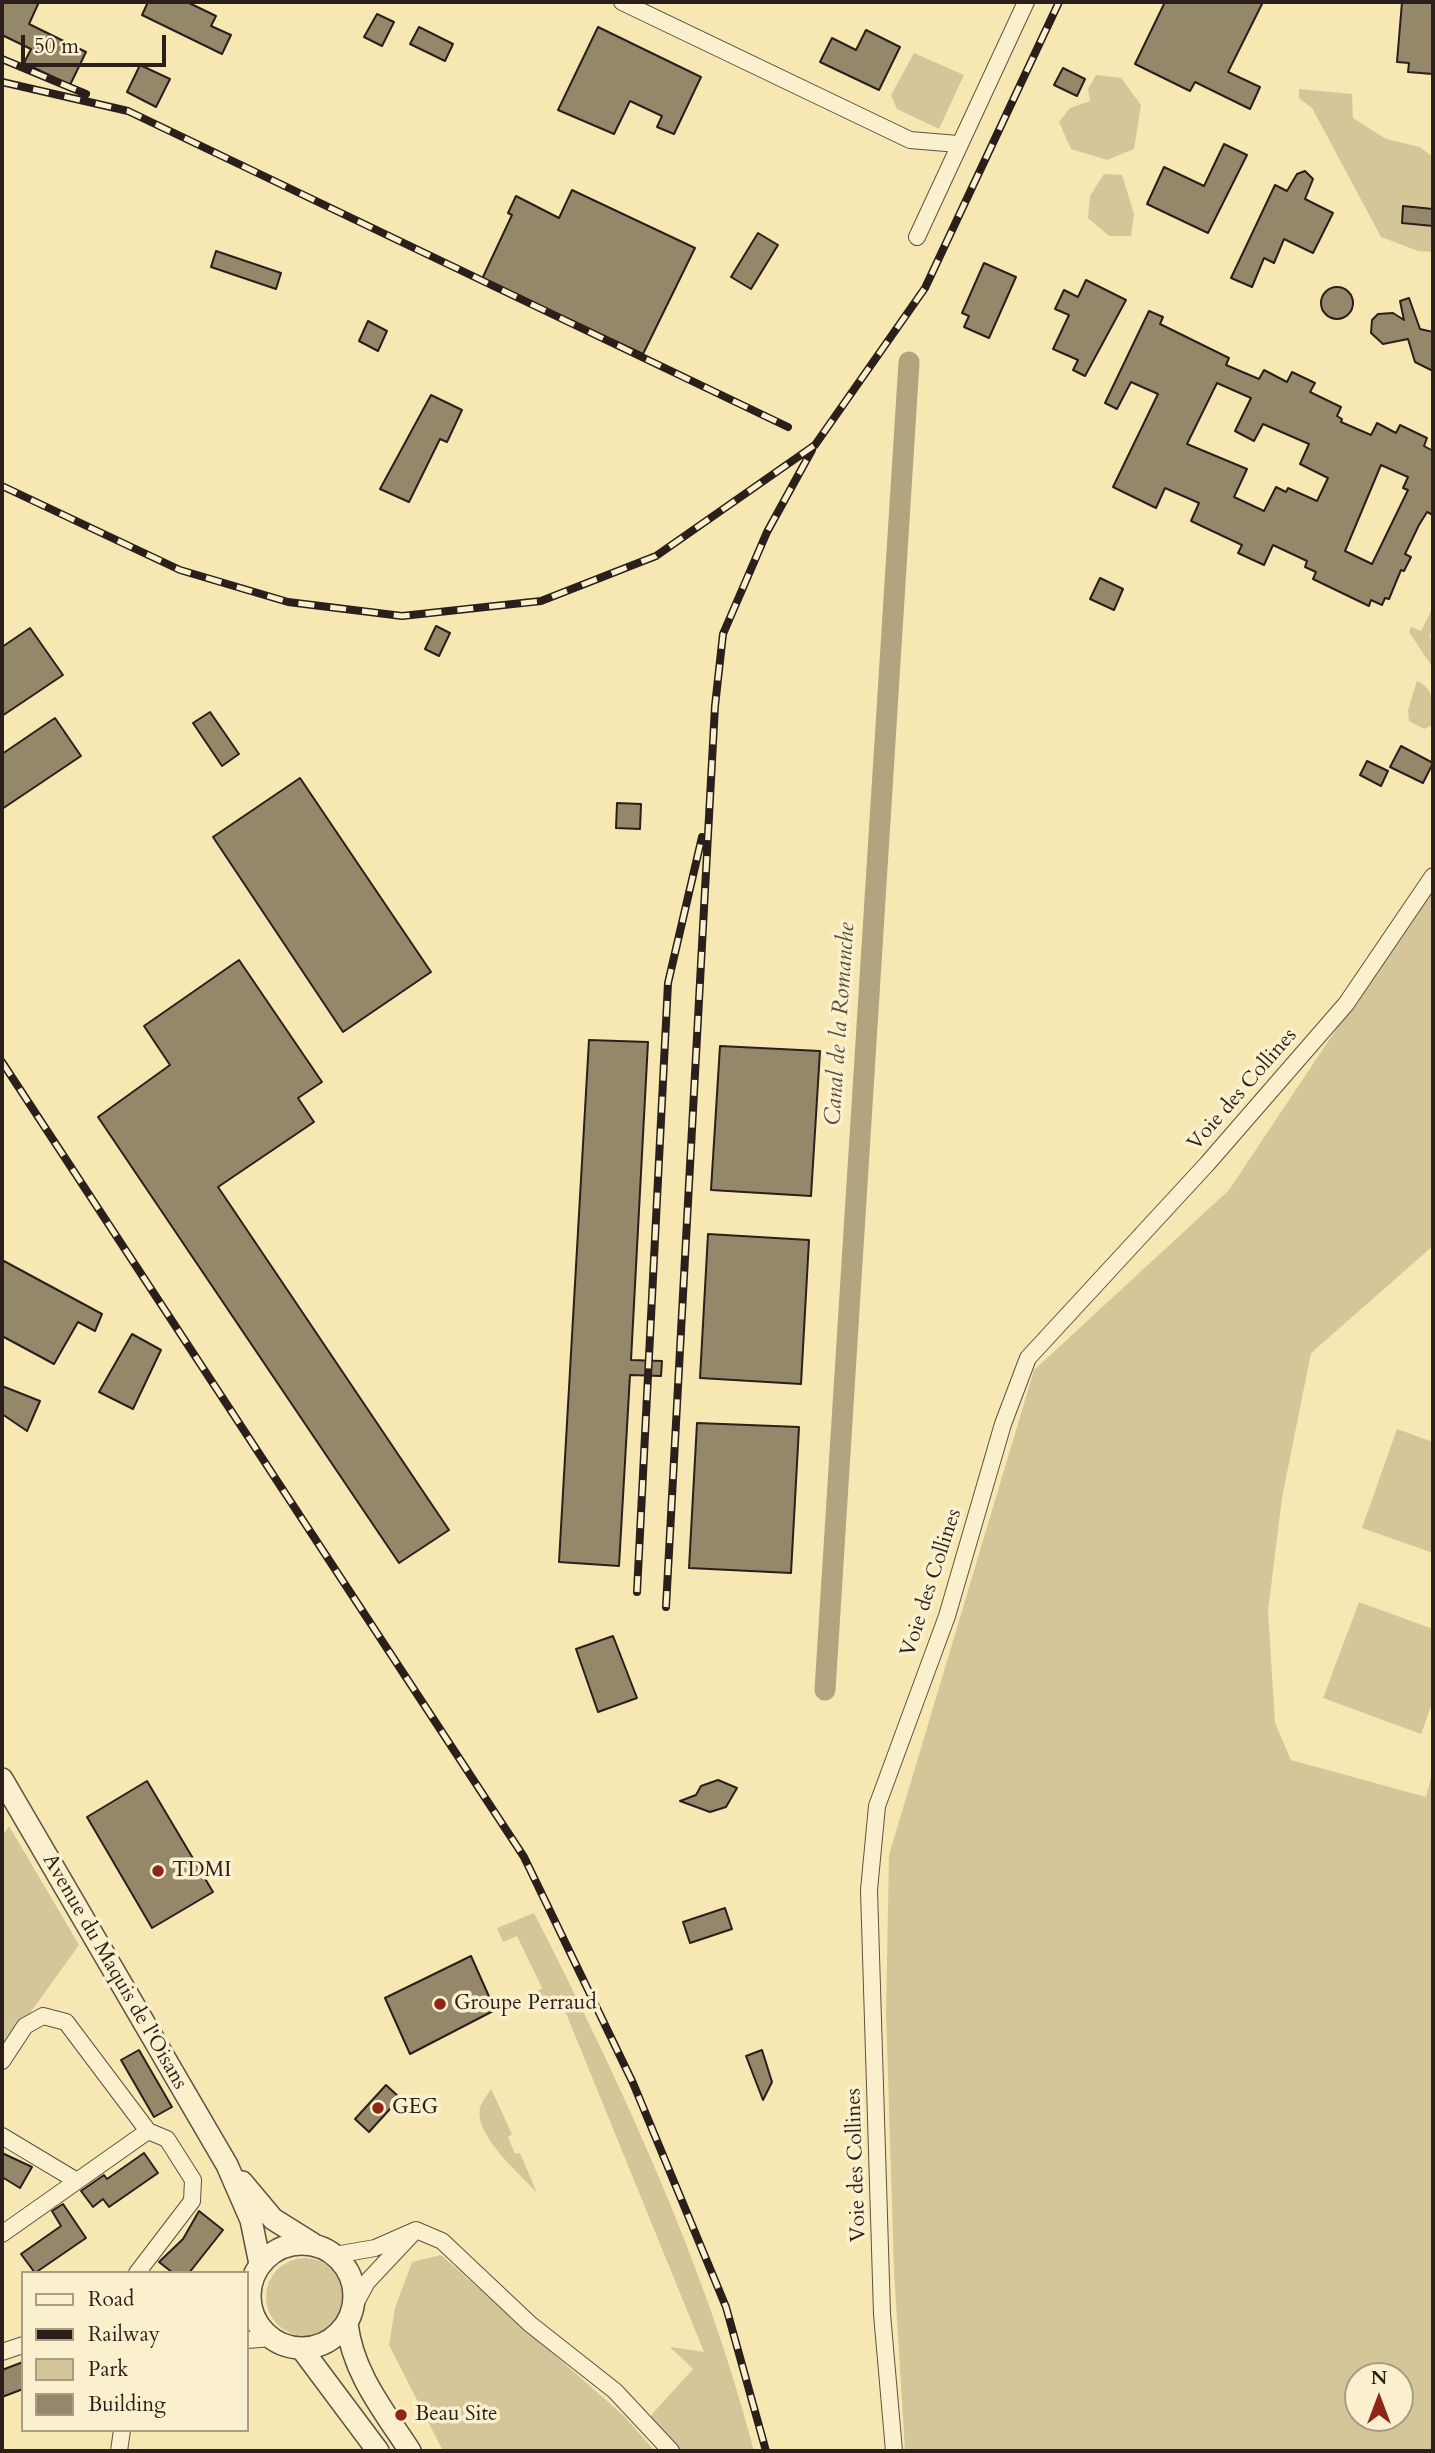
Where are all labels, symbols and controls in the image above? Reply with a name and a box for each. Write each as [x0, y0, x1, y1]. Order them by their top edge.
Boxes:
scale bar [24, 21, 170, 65]
text: 50 m [34, 32, 79, 61]
water label: Canal de la Romanche [820, 922, 862, 1126]
street label: Voie des Collines [1183, 1024, 1303, 1156]
street label: Voie des Collines [896, 1506, 968, 1660]
street label: Avenue du Maquis de l'Oisans [36, 1850, 192, 2094]
place label: TDMI [172, 1858, 231, 1884]
marker: TDMI [150, 1863, 166, 1879]
place label: Groupe Perraud [454, 1991, 597, 2017]
marker: Groupe Perraud [432, 1996, 448, 2012]
street label: Voie des Collines [842, 2088, 872, 2242]
place label: GEG [392, 2095, 438, 2121]
marker: GEG [370, 2100, 386, 2116]
legend [21, 2271, 248, 2432]
text: Road [88, 2285, 134, 2314]
text: Railway [88, 2320, 160, 2349]
text: Park [88, 2355, 128, 2384]
north arrow [1344, 2362, 1414, 2432]
text: N [1371, 2365, 1387, 2391]
text: Building [88, 2390, 166, 2419]
place label: Beau Site [415, 2402, 498, 2428]
marker: Beau Site [393, 2407, 409, 2423]

